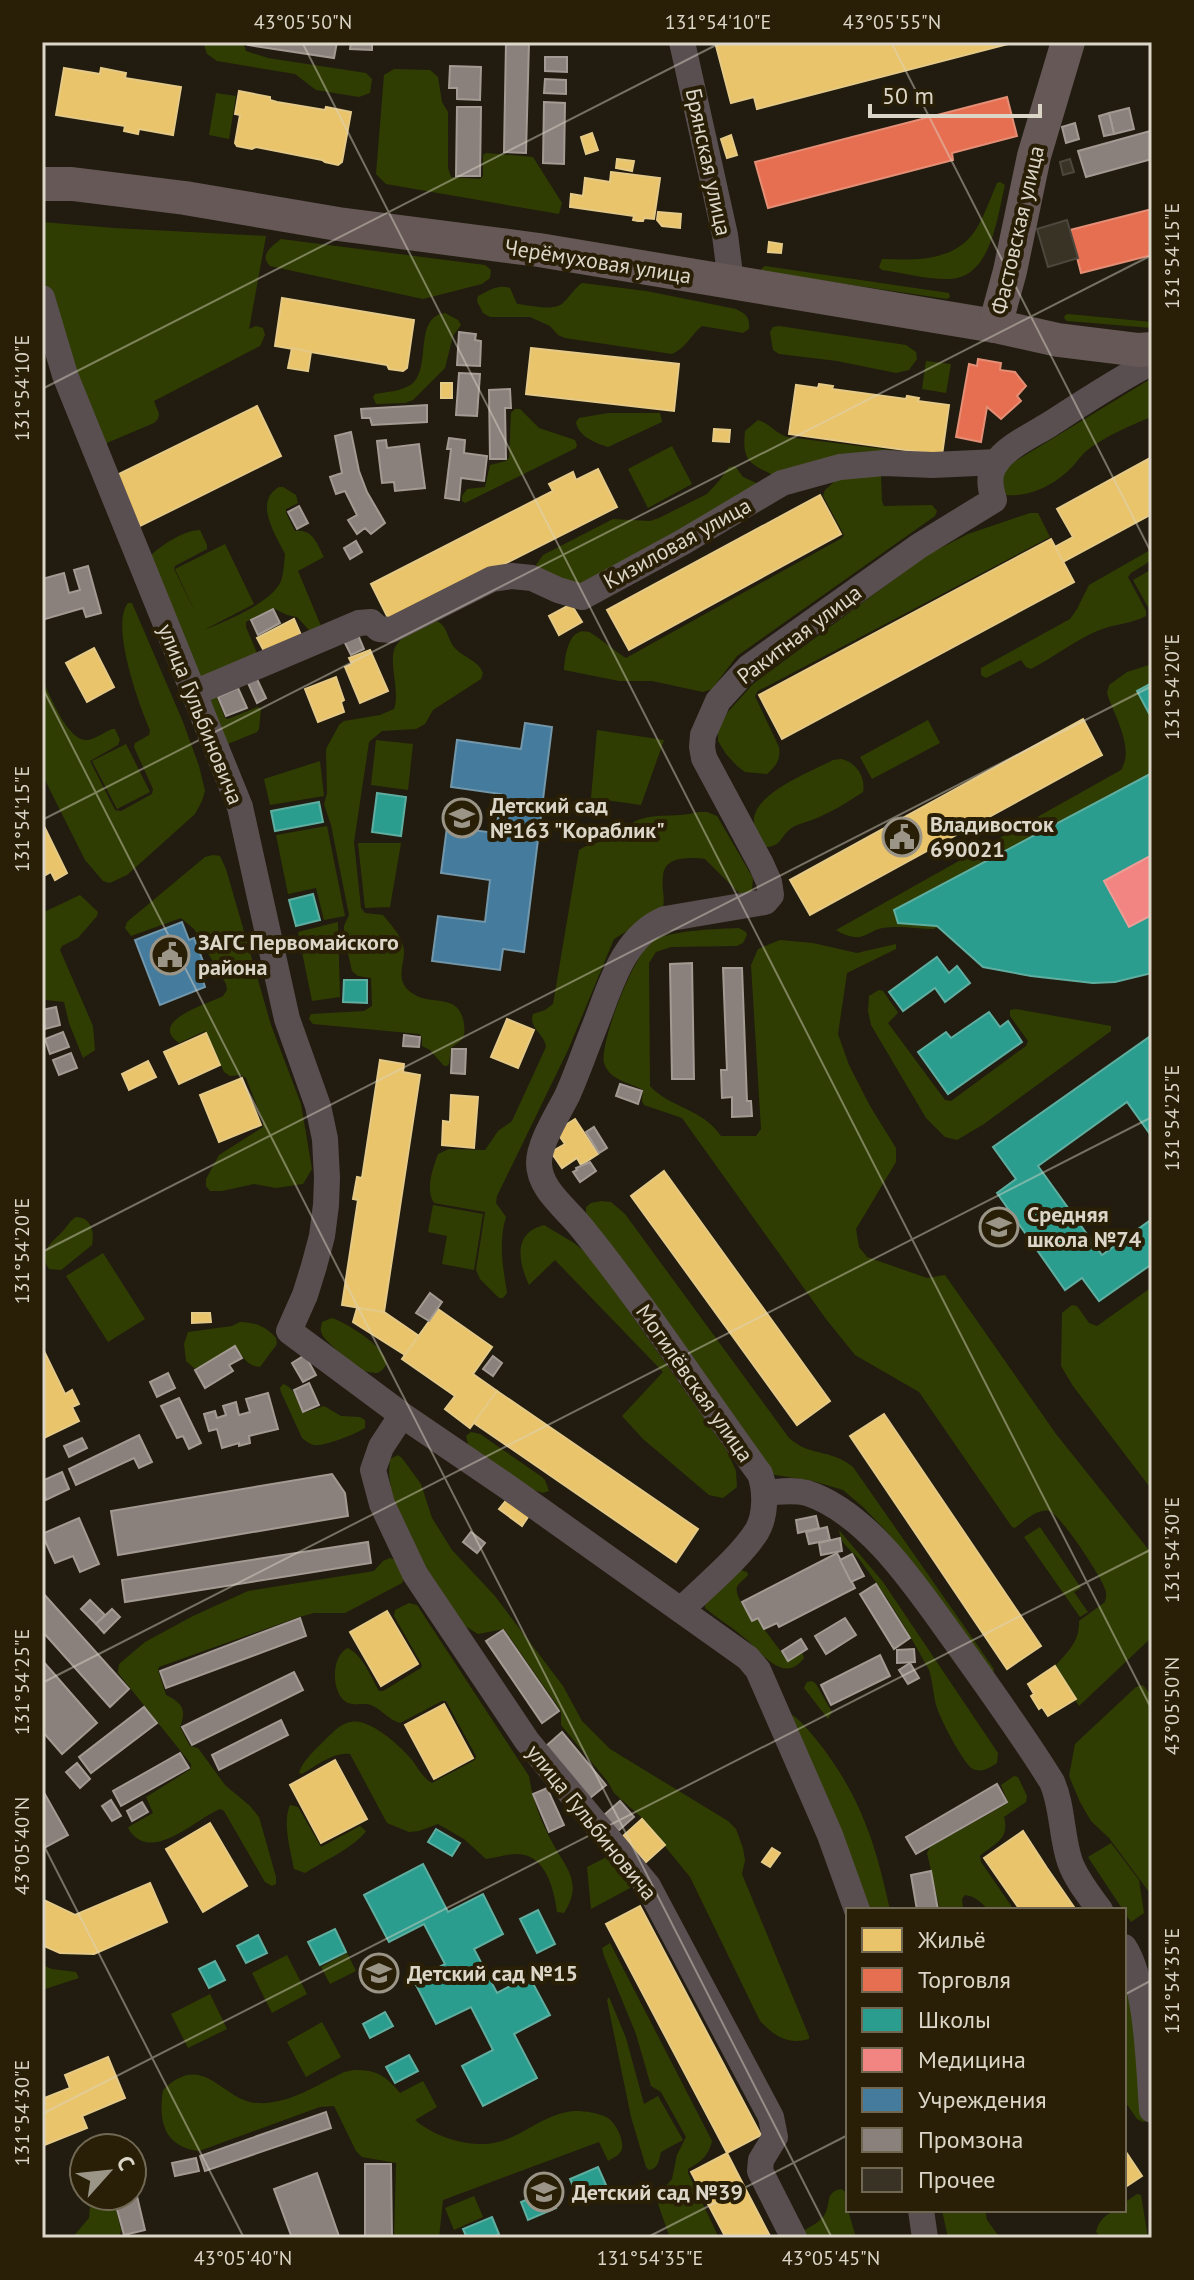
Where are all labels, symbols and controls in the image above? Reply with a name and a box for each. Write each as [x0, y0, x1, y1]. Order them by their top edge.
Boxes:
text: 43°05'50"N [254, 9, 352, 35]
text: 131°54'10"E [665, 9, 771, 35]
text: 43°05'55"N [843, 9, 941, 35]
scale bar [870, 68, 1040, 118]
text: 50 m [882, 80, 934, 111]
street label: Брянская улица [680, 86, 738, 238]
street label: Фастовская улица [984, 143, 1050, 317]
text: 131°54'15"E [1159, 203, 1185, 309]
street label: Черёмуховая улица [503, 232, 693, 290]
text: 131°54'10"E [9, 335, 35, 441]
street label: Кизиловая улица [598, 491, 756, 595]
street label: Ракитная улица [731, 578, 867, 690]
street label: улица Гульбиновича [152, 619, 250, 809]
text: 131°54'20"E [1159, 634, 1185, 740]
text: 131°54'15"E [9, 766, 35, 872]
place label: Детский сад №163 "Кораблик" [490, 791, 665, 844]
school or university icon: Детский сад №163 "Кораблик" [441, 797, 483, 839]
place label: Владивосток 690021 [930, 810, 1054, 863]
public building icon: Владивосток 690021 [881, 816, 923, 858]
place label: ЗАГС Первомайского района [198, 928, 399, 981]
public building icon: ЗАГС Первомайского района [149, 934, 191, 976]
text: 131°54'25"E [1159, 1065, 1185, 1171]
text: 131°54'20"E [9, 1198, 35, 1304]
place label: Средняя школа №74 [1027, 1200, 1142, 1253]
school or university icon: Средняя школа №74 [978, 1206, 1020, 1248]
street label: Могилёвская улица [630, 1299, 760, 1467]
text: 131°54'30"E [1159, 1497, 1185, 1603]
text: 131°54'25"E [9, 1629, 35, 1735]
text: 43°05'50"N [1159, 1657, 1185, 1755]
street label: улица Гульбиновича [521, 1738, 663, 1906]
text: 43°05'40"N [9, 1797, 35, 1895]
legend [846, 1908, 1126, 2212]
text: Жильё [917, 1924, 986, 1955]
text: 131°54'35"E [1159, 1928, 1185, 2034]
school or university icon: Детский сад №15 [358, 1952, 400, 1994]
place label: Детский сад №15 [407, 1959, 578, 1987]
text: Торговля [918, 1964, 1011, 1995]
text: Школы [918, 2004, 991, 2035]
text: Медицина [918, 2044, 1026, 2075]
text: 131°54'30"E [9, 2060, 35, 2166]
text: Учреждения [918, 2084, 1047, 2115]
text: Промзона [918, 2124, 1023, 2155]
north arrow [68, 2132, 148, 2212]
text: С [111, 2151, 141, 2175]
text: Прочее [918, 2164, 996, 2195]
school or university icon: Детский сад №39 [523, 2171, 565, 2213]
place label: Детский сад №39 [572, 2178, 743, 2206]
text: 43°05'40"N [194, 2245, 292, 2271]
text: 131°54'35"E [597, 2245, 703, 2271]
text: 43°05'45"N [782, 2245, 880, 2271]

